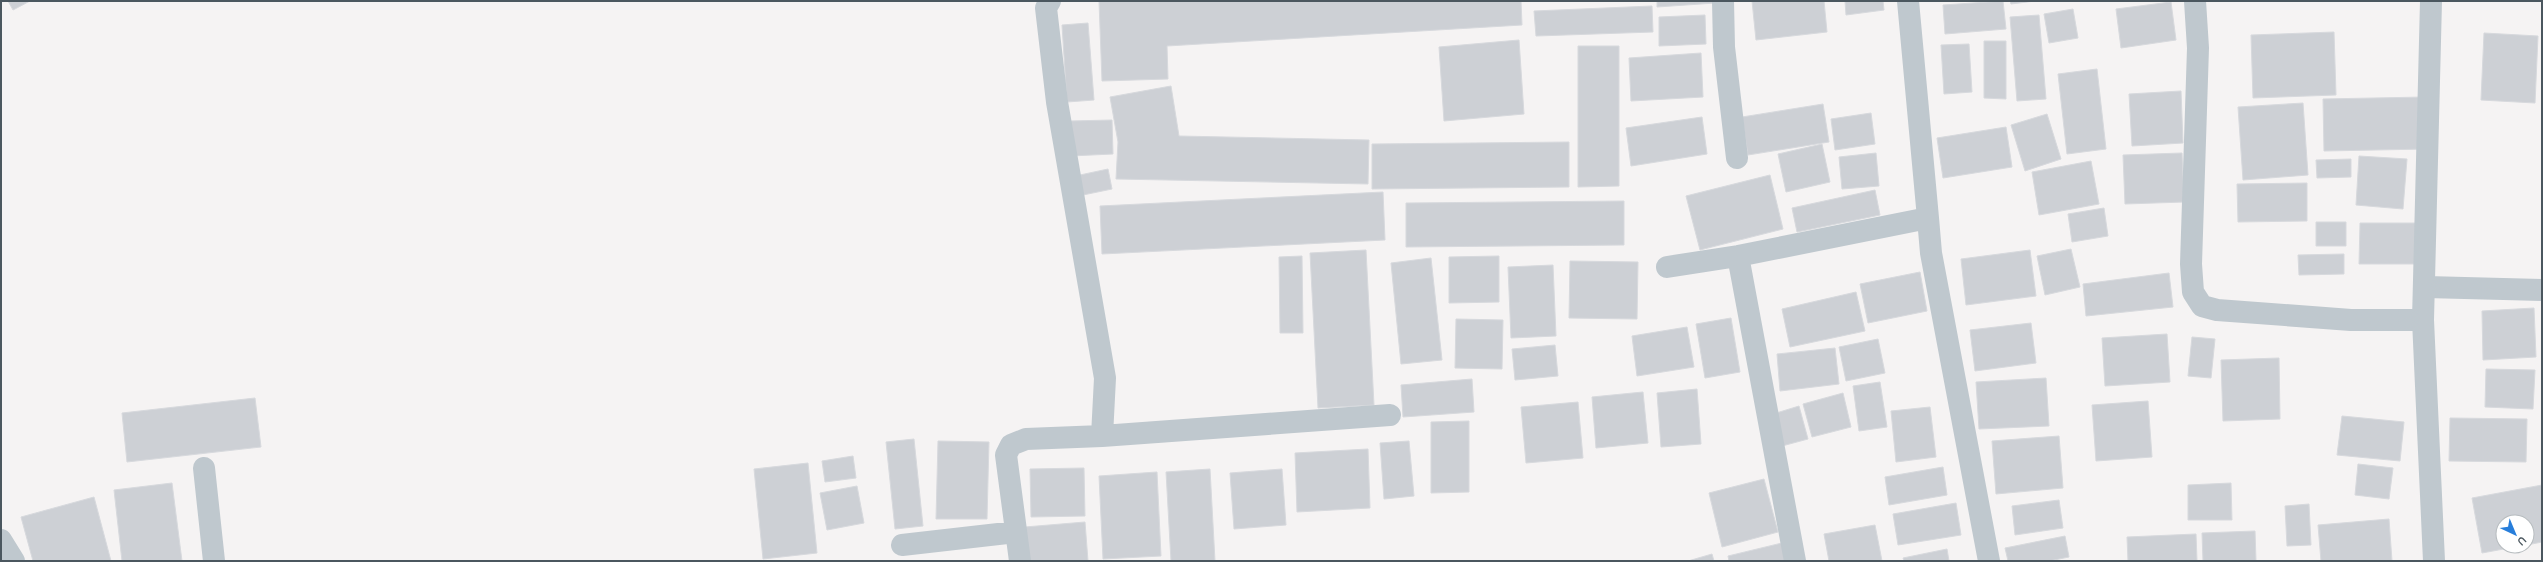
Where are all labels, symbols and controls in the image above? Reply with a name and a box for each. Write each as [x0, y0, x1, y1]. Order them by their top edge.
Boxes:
north arrow [2495, 514, 2535, 554]
text: U [2514, 533, 2530, 549]

